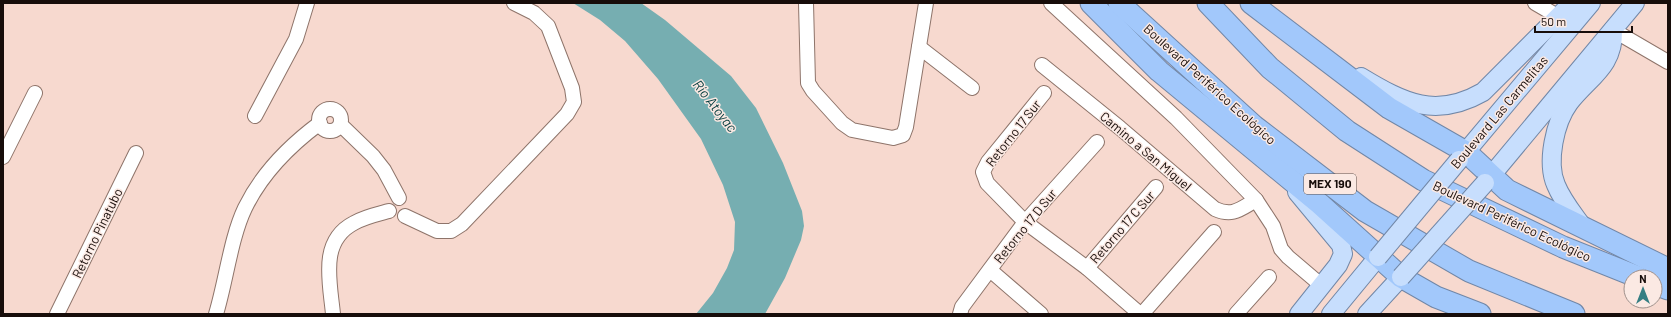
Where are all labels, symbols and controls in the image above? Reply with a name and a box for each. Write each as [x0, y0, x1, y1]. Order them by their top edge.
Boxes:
scale bar [1535, 8, 1632, 34]
text: 50 m [1541, 14, 1566, 28]
street label: Boulevard Periférico Ecológico [1141, 20, 1279, 148]
street label: Boulevard Las Carmelitas [1447, 52, 1551, 172]
water label: Río Atoyac [690, 76, 741, 135]
street label: Retorno 17 Sur [982, 96, 1044, 170]
street label: Camino a San Miguel [1097, 108, 1195, 194]
road number: MEX 190 [1304, 174, 1356, 194]
street label: Boulevard Periférico Ecológico [1430, 177, 1594, 265]
street label: Retorno Pinatubo [68, 185, 126, 281]
street label: Retorno 17 D Sur [990, 185, 1060, 266]
street label: Retorno 17 C Sur [1086, 187, 1158, 267]
north arrow [1623, 269, 1663, 309]
text: N [1639, 272, 1647, 285]

